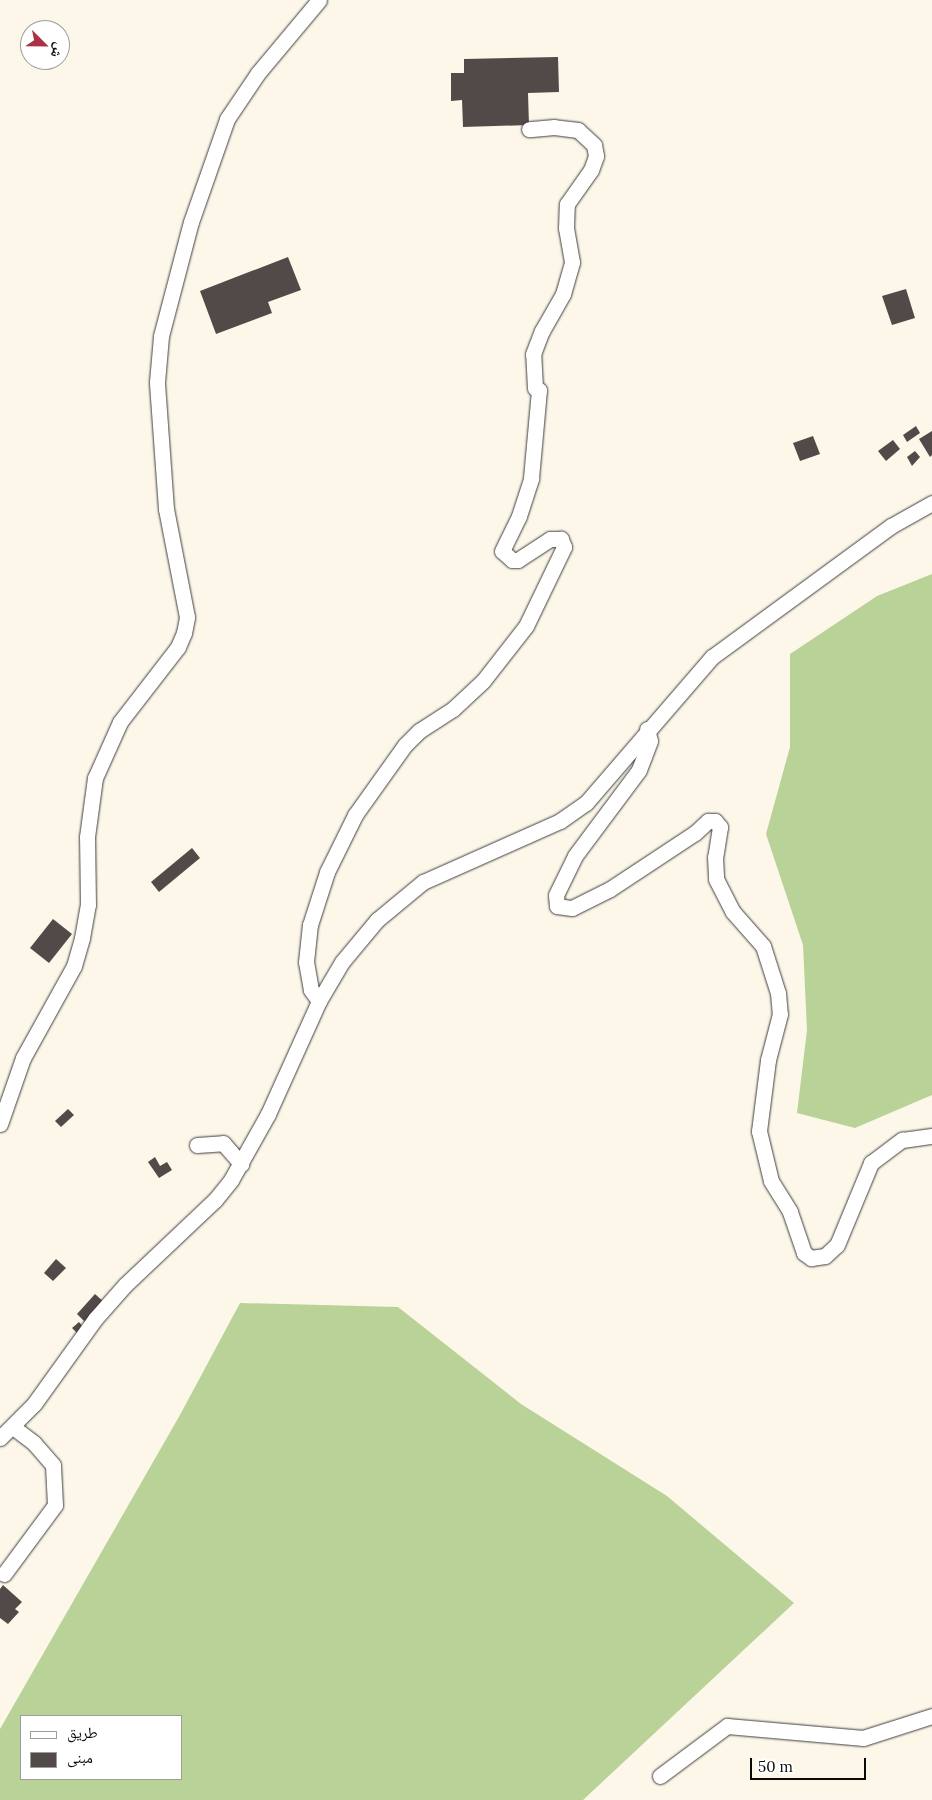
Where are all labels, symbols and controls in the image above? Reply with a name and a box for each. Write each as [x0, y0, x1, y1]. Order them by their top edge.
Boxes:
north arrow [20, 20, 70, 70]
text: ش [47, 40, 69, 61]
legend [20, 1715, 182, 1780]
text: طريق [67, 1723, 98, 1742]
text: مبنى [67, 1748, 93, 1767]
scale bar [752, 1748, 868, 1780]
text: 50 m [758, 1757, 793, 1776]

